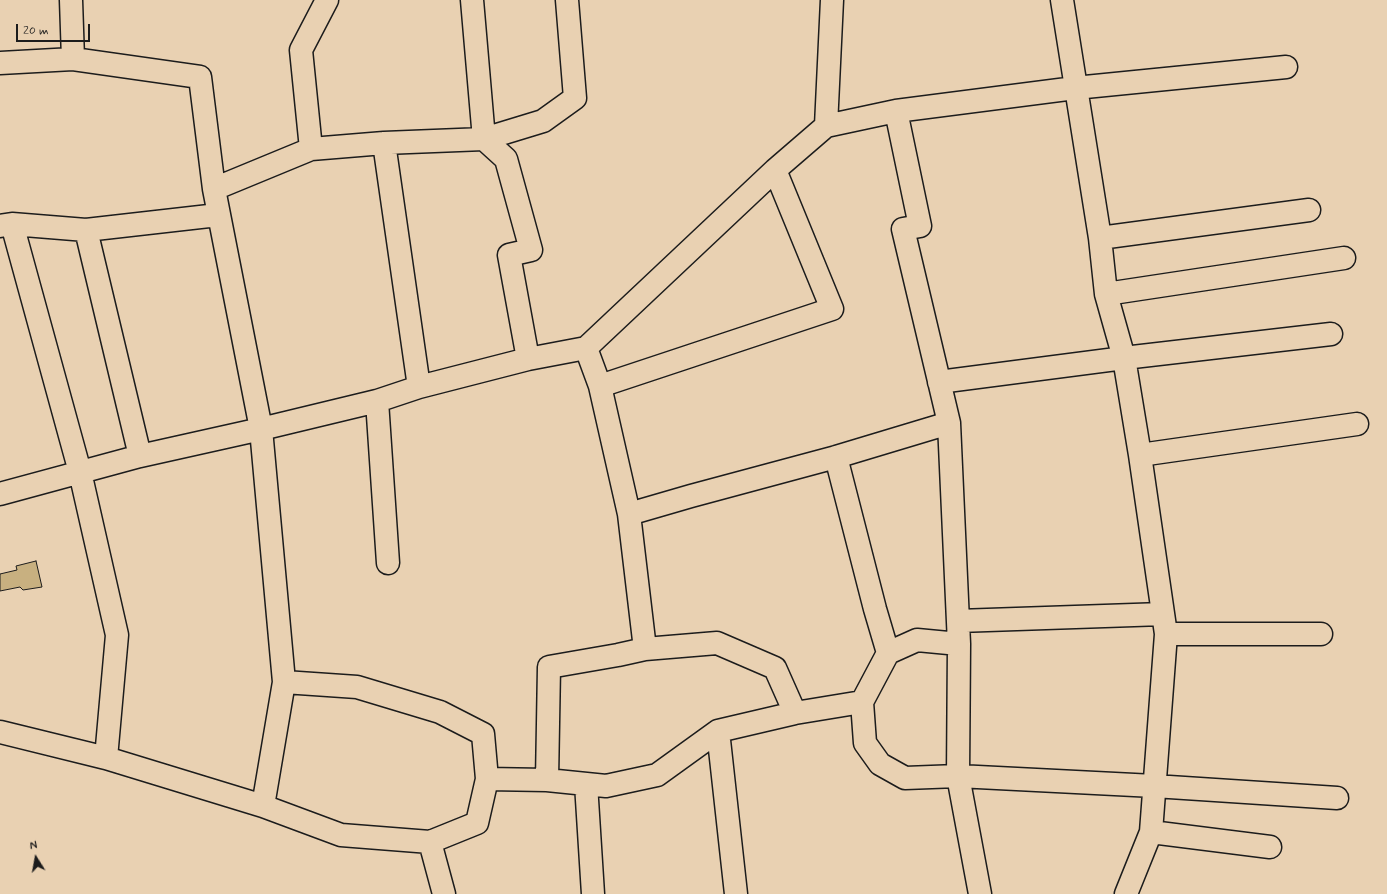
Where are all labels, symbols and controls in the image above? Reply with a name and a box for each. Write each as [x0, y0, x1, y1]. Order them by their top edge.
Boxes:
scale bar [18, 16, 92, 42]
text: 20 m [23, 23, 49, 39]
north arrow [16, 838, 56, 878]
text: N [29, 839, 39, 854]

